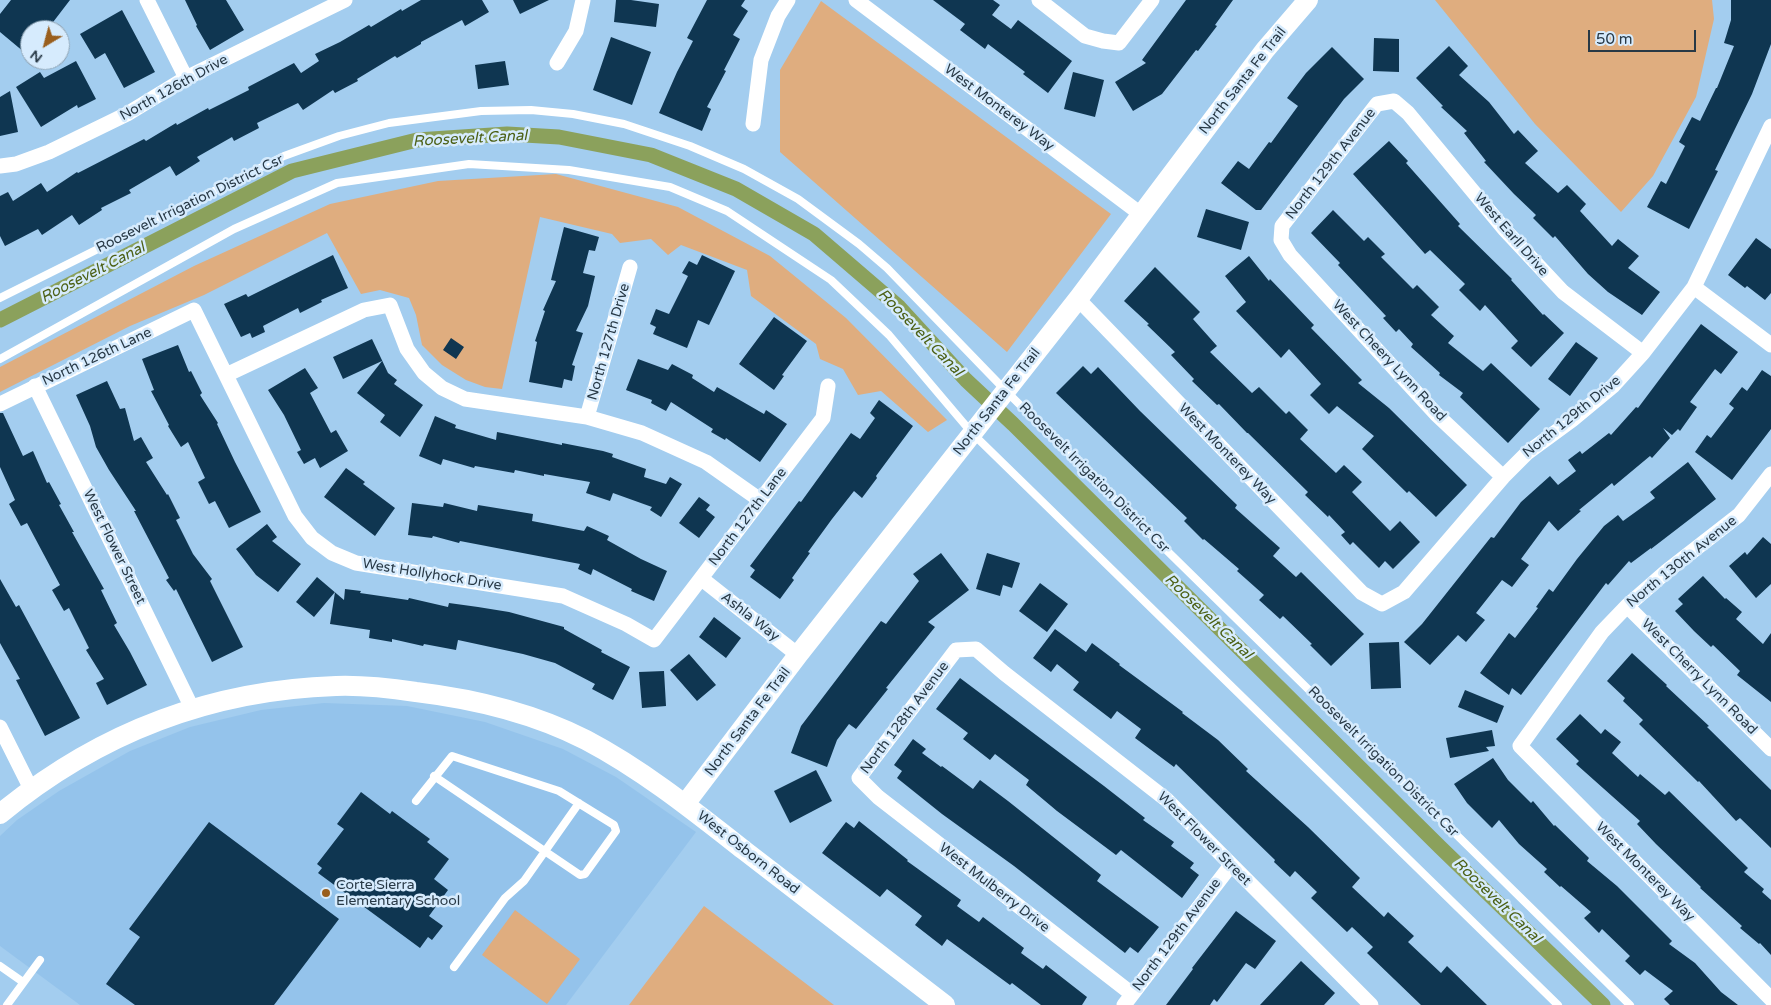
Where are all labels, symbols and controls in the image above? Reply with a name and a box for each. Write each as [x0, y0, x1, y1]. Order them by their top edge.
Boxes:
north arrow [20, 20, 70, 70]
scale bar [1591, 20, 1698, 52]
street label: North Santa Fe Trail [1196, 24, 1290, 138]
text: 50 m [1596, 30, 1633, 48]
text: N [27, 46, 46, 67]
street label: North 126th Drive [117, 51, 231, 125]
street label: West Monterey Way [941, 61, 1057, 155]
street label: North 129th Avenue [1282, 105, 1380, 223]
water label: Roosevelt Canal [412, 127, 528, 151]
street label: Roosevelt Irrigation District Csr [94, 151, 286, 257]
street label: West Earll Drive [1470, 190, 1552, 280]
water label: Roosevelt Canal [38, 239, 148, 307]
street label: North 127th Drive [584, 282, 634, 402]
water label: Roosevelt Canal [874, 286, 966, 380]
street label: West Cheery Lynn Road [1329, 297, 1449, 425]
street label: North 126th Lane [40, 324, 154, 390]
street label: North Santa Fe Trail [950, 345, 1044, 459]
street label: North 129th Drive [1520, 372, 1624, 462]
street label: Roosevelt Irrigation District Csr [1015, 399, 1173, 557]
street label: West Monterey Way [1175, 400, 1279, 508]
street label: North 127th Lane [706, 465, 790, 569]
street label: West Flower Street [79, 487, 149, 607]
street label: North 130th Avenue [1624, 513, 1740, 611]
street label: West Hollyhock Drive [361, 556, 503, 594]
water label: Roosevelt Canal [1161, 571, 1255, 663]
street label: Ashla Way [717, 589, 783, 645]
street label: West Cherry Lynn Road [1638, 616, 1760, 738]
street label: North 128th Avenue [857, 658, 953, 778]
street label: North Santa Fe Trail [702, 664, 794, 780]
street label: Roosevelt Irrigation District Csr [1304, 683, 1462, 841]
street label: West Flower Street [1154, 789, 1254, 889]
street label: West Osborn Road [694, 808, 802, 898]
street label: West Monterey Way [1592, 819, 1698, 925]
street label: West Mulberry Drive [935, 840, 1053, 936]
water label: Roosevelt Canal [1450, 855, 1544, 947]
street label: North 129th Avenue [1129, 875, 1225, 995]
place label: Corte Sierra Elementary School [336, 877, 460, 910]
marker: Corte Sierra Elementary School [320, 887, 332, 899]

